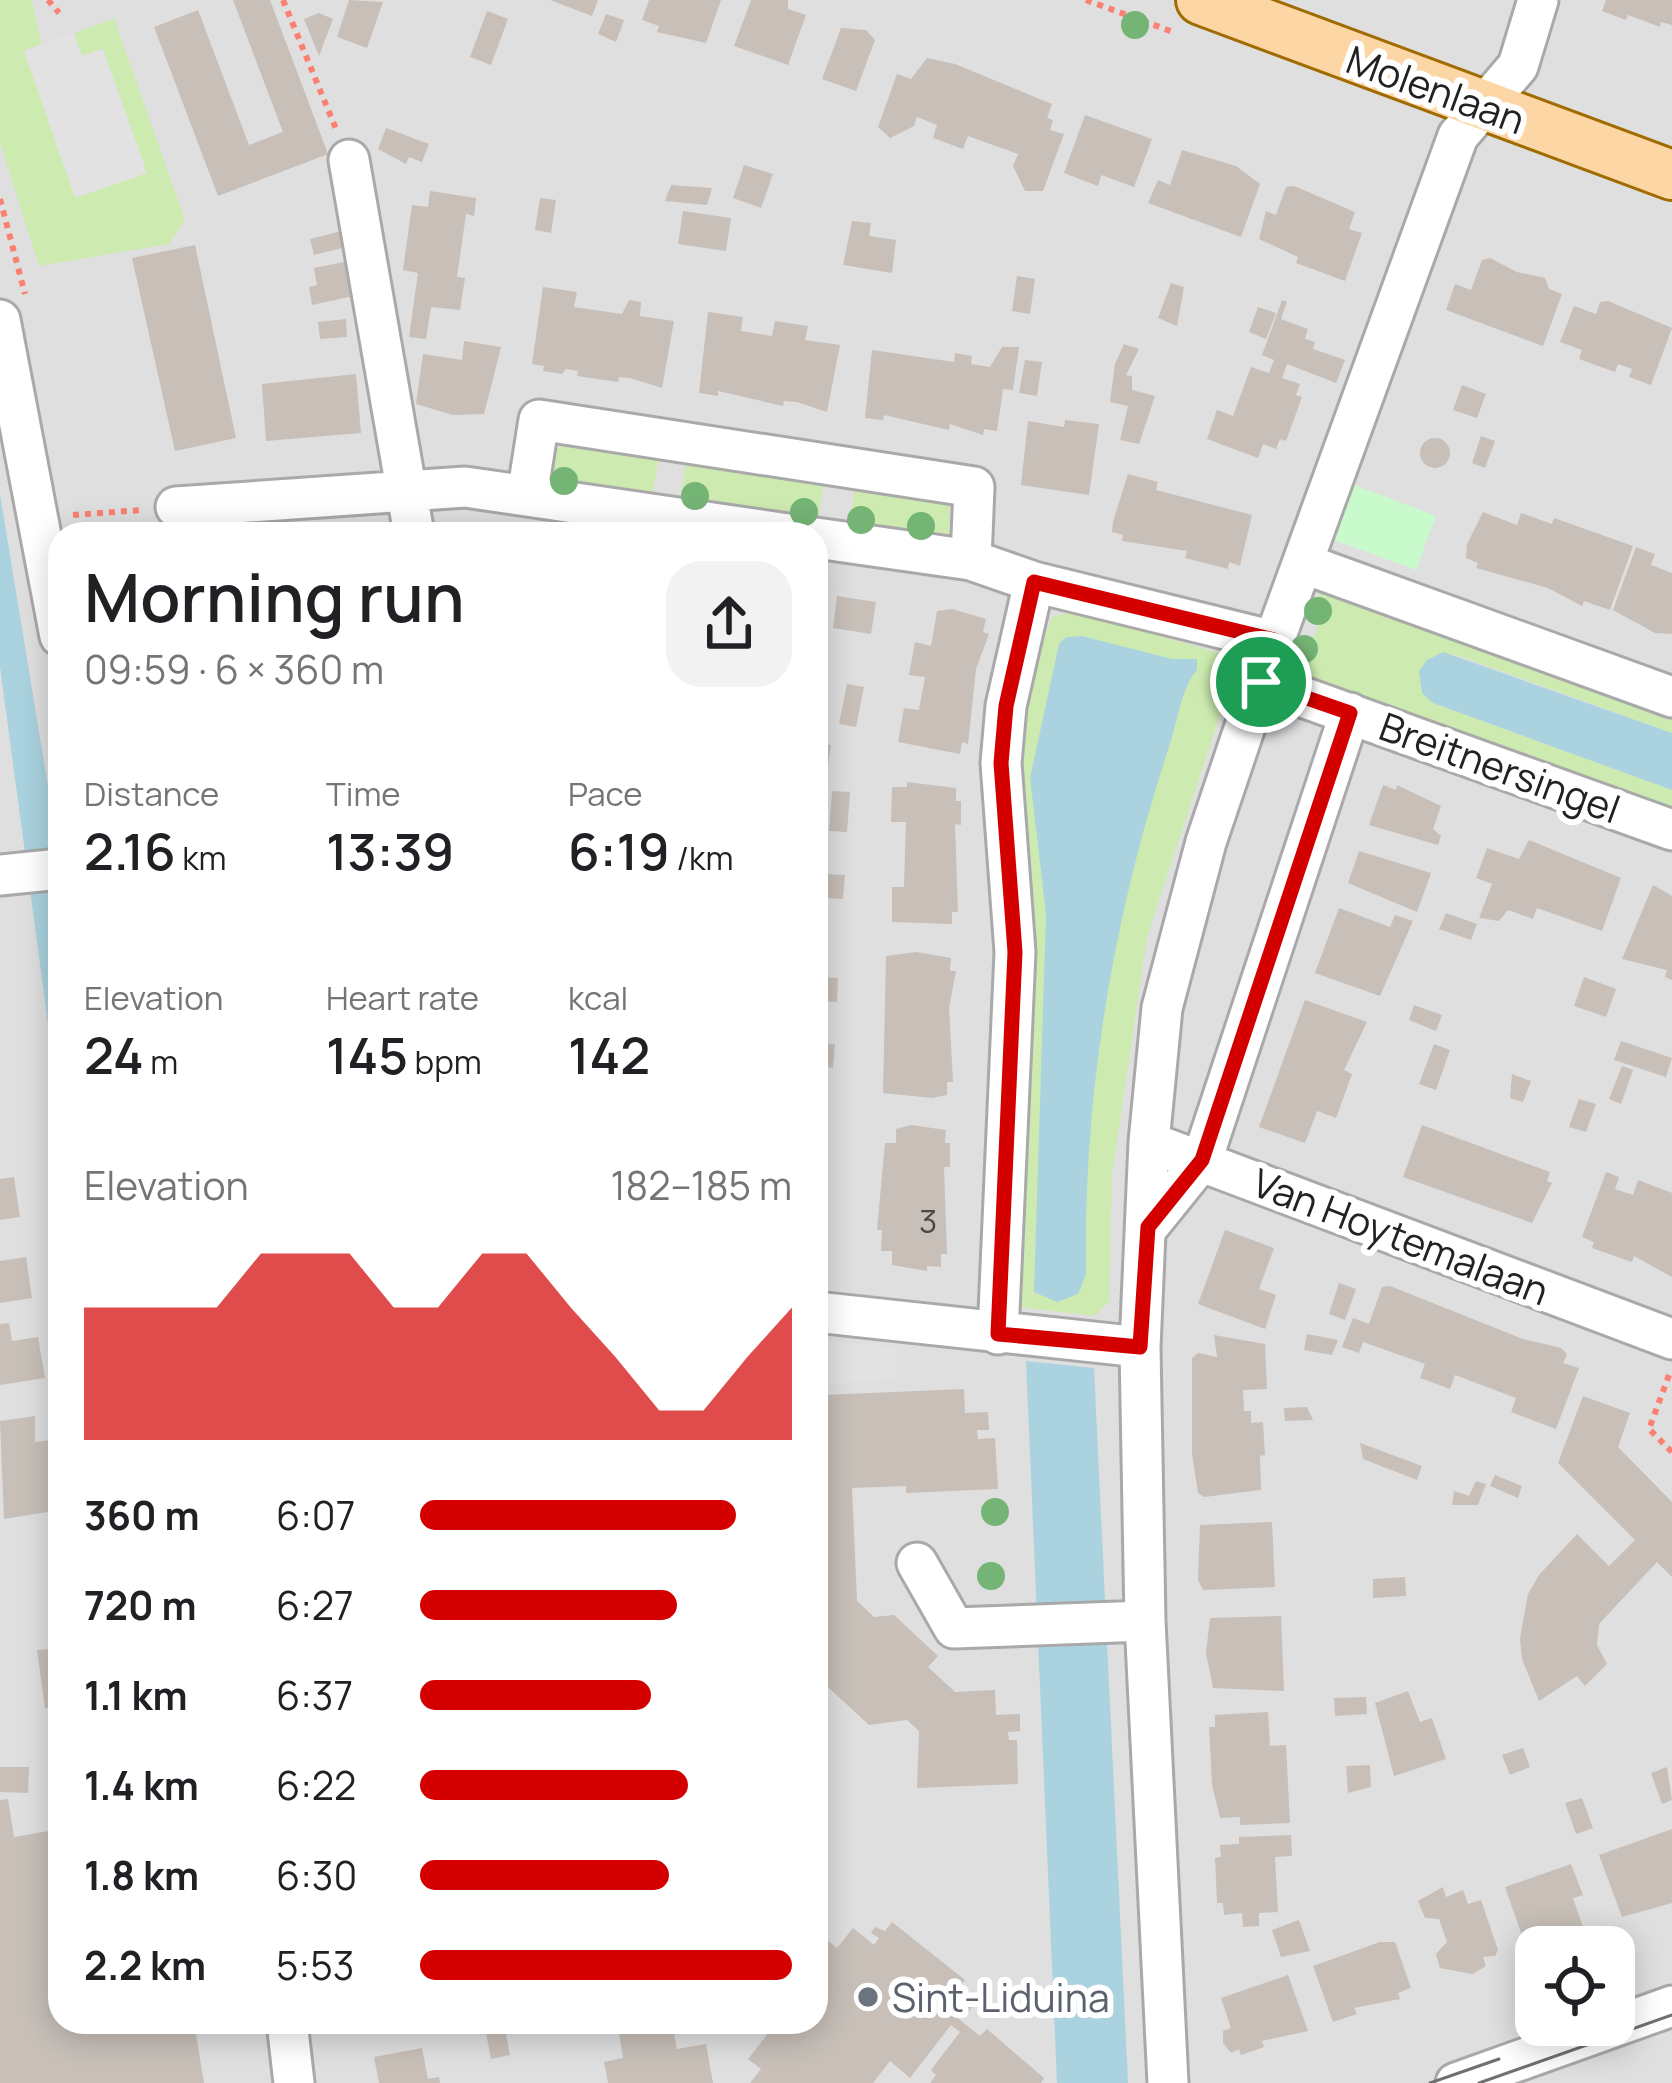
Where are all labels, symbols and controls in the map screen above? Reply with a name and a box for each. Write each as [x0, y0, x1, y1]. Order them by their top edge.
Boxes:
street label: Molenlaan [1339, 32, 1533, 146]
text: Morning run [84, 552, 465, 642]
button: share [666, 561, 792, 687]
pin [1210, 631, 1312, 733]
text: 09:59 · 6 × 360 m [84, 642, 384, 696]
icon: arrive [1228, 649, 1294, 715]
street label: Breitnersingel [1372, 699, 1628, 835]
text: Distance [84, 771, 219, 816]
text: Time [326, 771, 401, 816]
text: Pace [568, 771, 643, 816]
text: 2.16 [84, 816, 176, 885]
text: 13:39 [326, 816, 454, 885]
text: 6:19 [568, 816, 670, 885]
text: km [176, 835, 227, 880]
text: /km [670, 835, 733, 880]
text: Elevation [84, 975, 223, 1020]
text: Heart rate [326, 975, 479, 1020]
text: kcal [568, 975, 628, 1020]
text: 24 [84, 1020, 144, 1089]
text: 145 [326, 1020, 408, 1089]
text: 142 [568, 1020, 650, 1089]
text: m [144, 1039, 178, 1084]
text: bpm [408, 1039, 482, 1084]
street label: Van Hoytemalaan [1245, 1155, 1557, 1317]
text: Elevation [84, 1158, 249, 1212]
text: 182–185 m [610, 1158, 792, 1212]
house number: 3 [919, 1198, 937, 1243]
text: 360 m [84, 1488, 199, 1542]
text: 6:07 [276, 1488, 355, 1542]
text: 720 m [84, 1578, 197, 1632]
text: 6:27 [276, 1578, 354, 1632]
text: 1.1 km [84, 1668, 188, 1722]
text: 6:37 [276, 1668, 353, 1722]
text: 1.4 km [84, 1758, 199, 1812]
text: 6:22 [276, 1758, 356, 1812]
text: 1.8 km [84, 1848, 199, 1902]
text: 6:30 [276, 1848, 357, 1902]
map controls [1515, 1926, 1635, 2046]
button: locate [1515, 1926, 1635, 2046]
text: 2.2 km [84, 1938, 206, 1992]
text: 5:53 [276, 1938, 354, 1992]
place label: Sint-Liduina [892, 1970, 1110, 2024]
marker: Sint-Liduina [855, 1984, 881, 2010]

